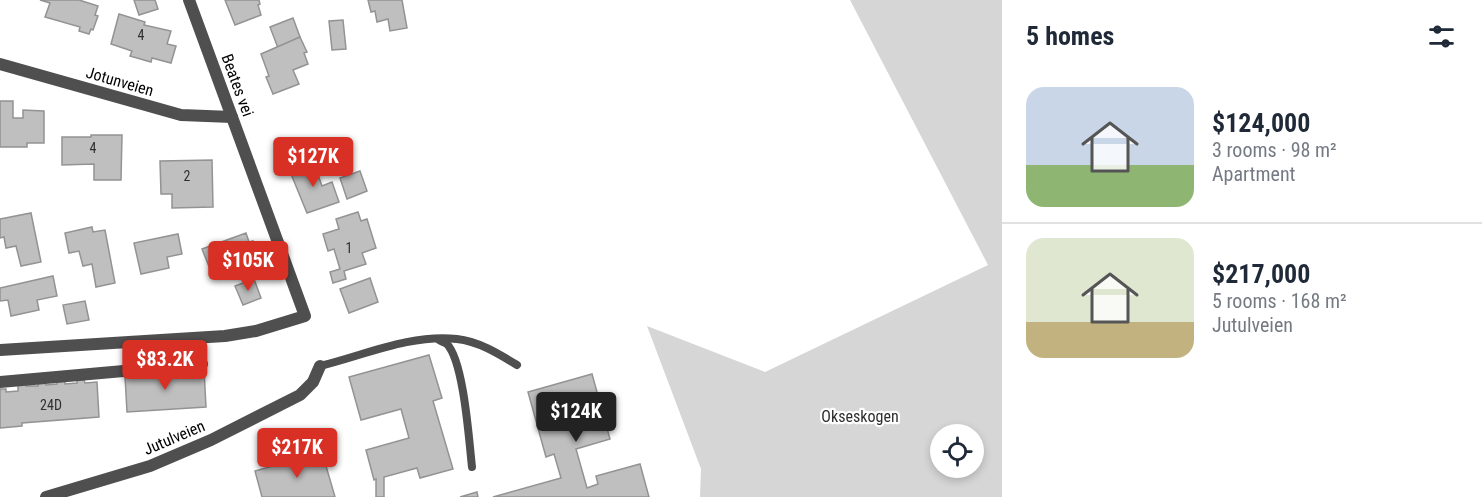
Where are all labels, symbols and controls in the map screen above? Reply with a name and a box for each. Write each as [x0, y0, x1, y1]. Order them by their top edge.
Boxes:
icon: filters [1425, 20, 1458, 53]
text: 5 homes [1026, 21, 1114, 51]
house number: 4 [138, 27, 145, 43]
street label: Beates vei [217, 51, 258, 119]
street label: Jotunveien [84, 63, 156, 100]
text: $124,000 [1212, 108, 1310, 138]
icon: home [1074, 111, 1146, 183]
pin: $127K [271, 137, 355, 188]
text: 3 rooms · 98 m² [1212, 138, 1337, 162]
house number: 4 [90, 140, 97, 156]
text: $127K [287, 144, 339, 168]
text: Apartment [1212, 162, 1296, 186]
house number: 2 [184, 168, 191, 184]
house number: 1 [346, 240, 352, 256]
pin: $105K [206, 241, 290, 292]
text: $105K [222, 248, 274, 272]
text: $217,000 [1212, 259, 1310, 289]
icon: home [1074, 262, 1146, 334]
text: 5 rooms · 168 m² [1212, 289, 1347, 313]
text: Jutulveien [1212, 313, 1293, 337]
pin: $83.2K [116, 340, 214, 391]
text: $83.2K [136, 347, 194, 371]
pin: $124K [534, 392, 618, 443]
house number: 24D [40, 397, 62, 413]
text: $124K [550, 399, 602, 423]
park label: Okseskogen [821, 407, 899, 426]
street label: Jutulveien [141, 416, 208, 459]
map controls [930, 424, 984, 478]
button: locate [930, 424, 984, 478]
pin: $217K [255, 428, 339, 479]
text: $217K [271, 435, 323, 459]

